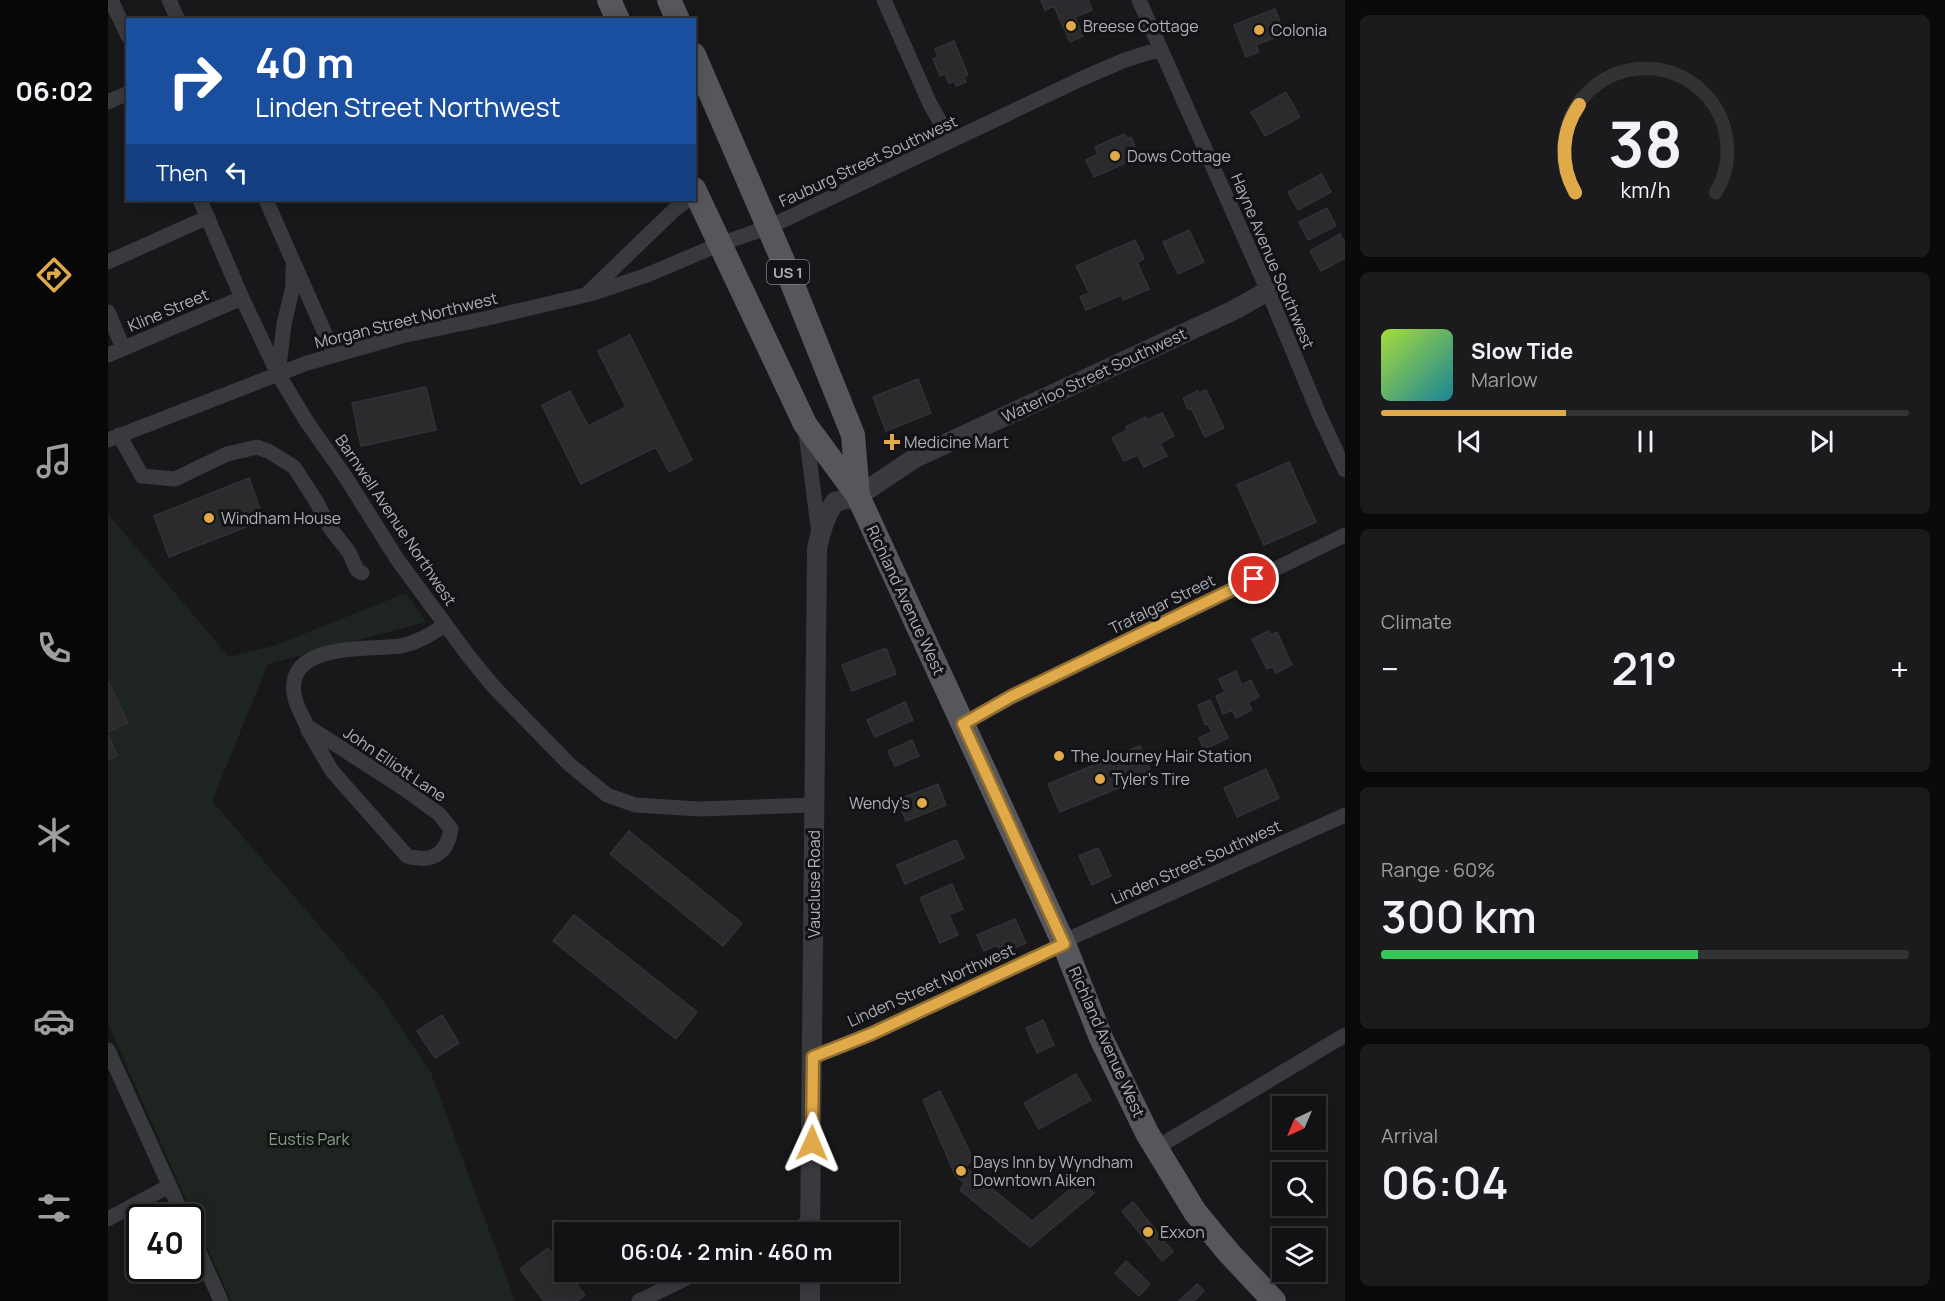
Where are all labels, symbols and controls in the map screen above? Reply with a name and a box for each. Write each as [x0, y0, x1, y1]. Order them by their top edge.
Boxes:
place label: Breese Cottage [1083, 15, 1199, 37]
marker: Breese Cottage [1064, 19, 1078, 33]
place label: Colonia [1271, 19, 1327, 41]
marker: Colonia [1252, 23, 1266, 37]
text: 40 m [255, 33, 354, 91]
icon: right [156, 42, 234, 120]
text: 06:02 [15, 72, 93, 109]
text: Linden Street Northwest [255, 88, 561, 125]
text: 38 [1608, 100, 1682, 186]
street label: Fauburg Street Southwest [775, 110, 961, 212]
place label: Dows Cottage [1127, 145, 1231, 167]
marker: Dows Cottage [1108, 149, 1122, 163]
icon: left [220, 156, 253, 189]
text: Then [156, 158, 208, 188]
street label: Hayne Avenue Southwest [1226, 170, 1320, 352]
text: km/h [1620, 175, 1670, 204]
icon: directions [33, 254, 75, 296]
road number: US 1 [767, 260, 809, 284]
street label: Kline Street [124, 283, 212, 337]
street label: Morgan Street Northwest [312, 287, 500, 353]
street label: Waterloo Street Southwest [998, 323, 1190, 427]
text: Slow Tide [1471, 336, 1573, 366]
text: Marlow [1471, 366, 1538, 393]
icon: previous [1453, 425, 1486, 458]
icon: pause [1629, 425, 1662, 458]
icon: next [1805, 425, 1838, 458]
street label: Barnwell Avenue Northwest [330, 430, 462, 610]
place label: Medicine Mart [904, 431, 1009, 453]
marker: Medicine Mart [885, 435, 899, 449]
icon: music [33, 440, 75, 482]
place label: Windham House [221, 507, 341, 529]
marker: Windham House [202, 511, 216, 525]
street label: Richland Avenue West [862, 521, 950, 679]
pin [1228, 553, 1279, 604]
icon: arrive [1237, 562, 1270, 595]
street label: Trafalgar Street [1105, 569, 1219, 639]
text: Climate [1381, 608, 1452, 635]
icon: phone [33, 627, 75, 669]
text: 21° [1612, 637, 1677, 699]
text: − [1381, 646, 1399, 691]
text: + [1890, 646, 1909, 691]
street label: John Elliott Lane [339, 721, 451, 807]
place label: The Journey Hair Station [1071, 745, 1252, 767]
marker: The Journey Hair Station [1052, 749, 1066, 763]
place label: Tyler's Tire [1112, 768, 1190, 790]
marker: Tyler's Tire [1093, 772, 1107, 786]
place label: Wendy's [849, 792, 910, 814]
marker: Wendy's [915, 796, 929, 810]
icon: climate [33, 814, 75, 856]
street label: Linden Street Southwest [1108, 815, 1284, 909]
street label: Vaucluse Road [803, 830, 825, 938]
text: Range · 60% [1381, 856, 1495, 883]
text: 300 km [1381, 885, 1537, 947]
street label: Linden Street Northwest [844, 938, 1018, 1032]
street label: Richland Avenue West [1064, 963, 1150, 1121]
icon: car [33, 1000, 75, 1042]
north arrow [1272, 1096, 1326, 1150]
map controls [1272, 1096, 1326, 1282]
position arrow [780, 1111, 844, 1175]
text: Arrival [1381, 1122, 1438, 1149]
park label: Eustis Park [269, 1128, 350, 1150]
place label: Days Inn by Wyndham Downtown Aiken [973, 1151, 1133, 1191]
text: 06:04 [1381, 1151, 1509, 1213]
button: search [1272, 1162, 1326, 1216]
marker: Days Inn by Wyndham Downtown Aiken [954, 1164, 968, 1178]
icon: filters [33, 1187, 75, 1229]
speed limit sign: 40 [126, 1204, 204, 1282]
place label: Exxon [1160, 1221, 1205, 1243]
marker: Exxon [1141, 1225, 1155, 1239]
button: layers [1272, 1228, 1326, 1282]
text: 06:04 · 2 min · 460 m [620, 1237, 833, 1267]

